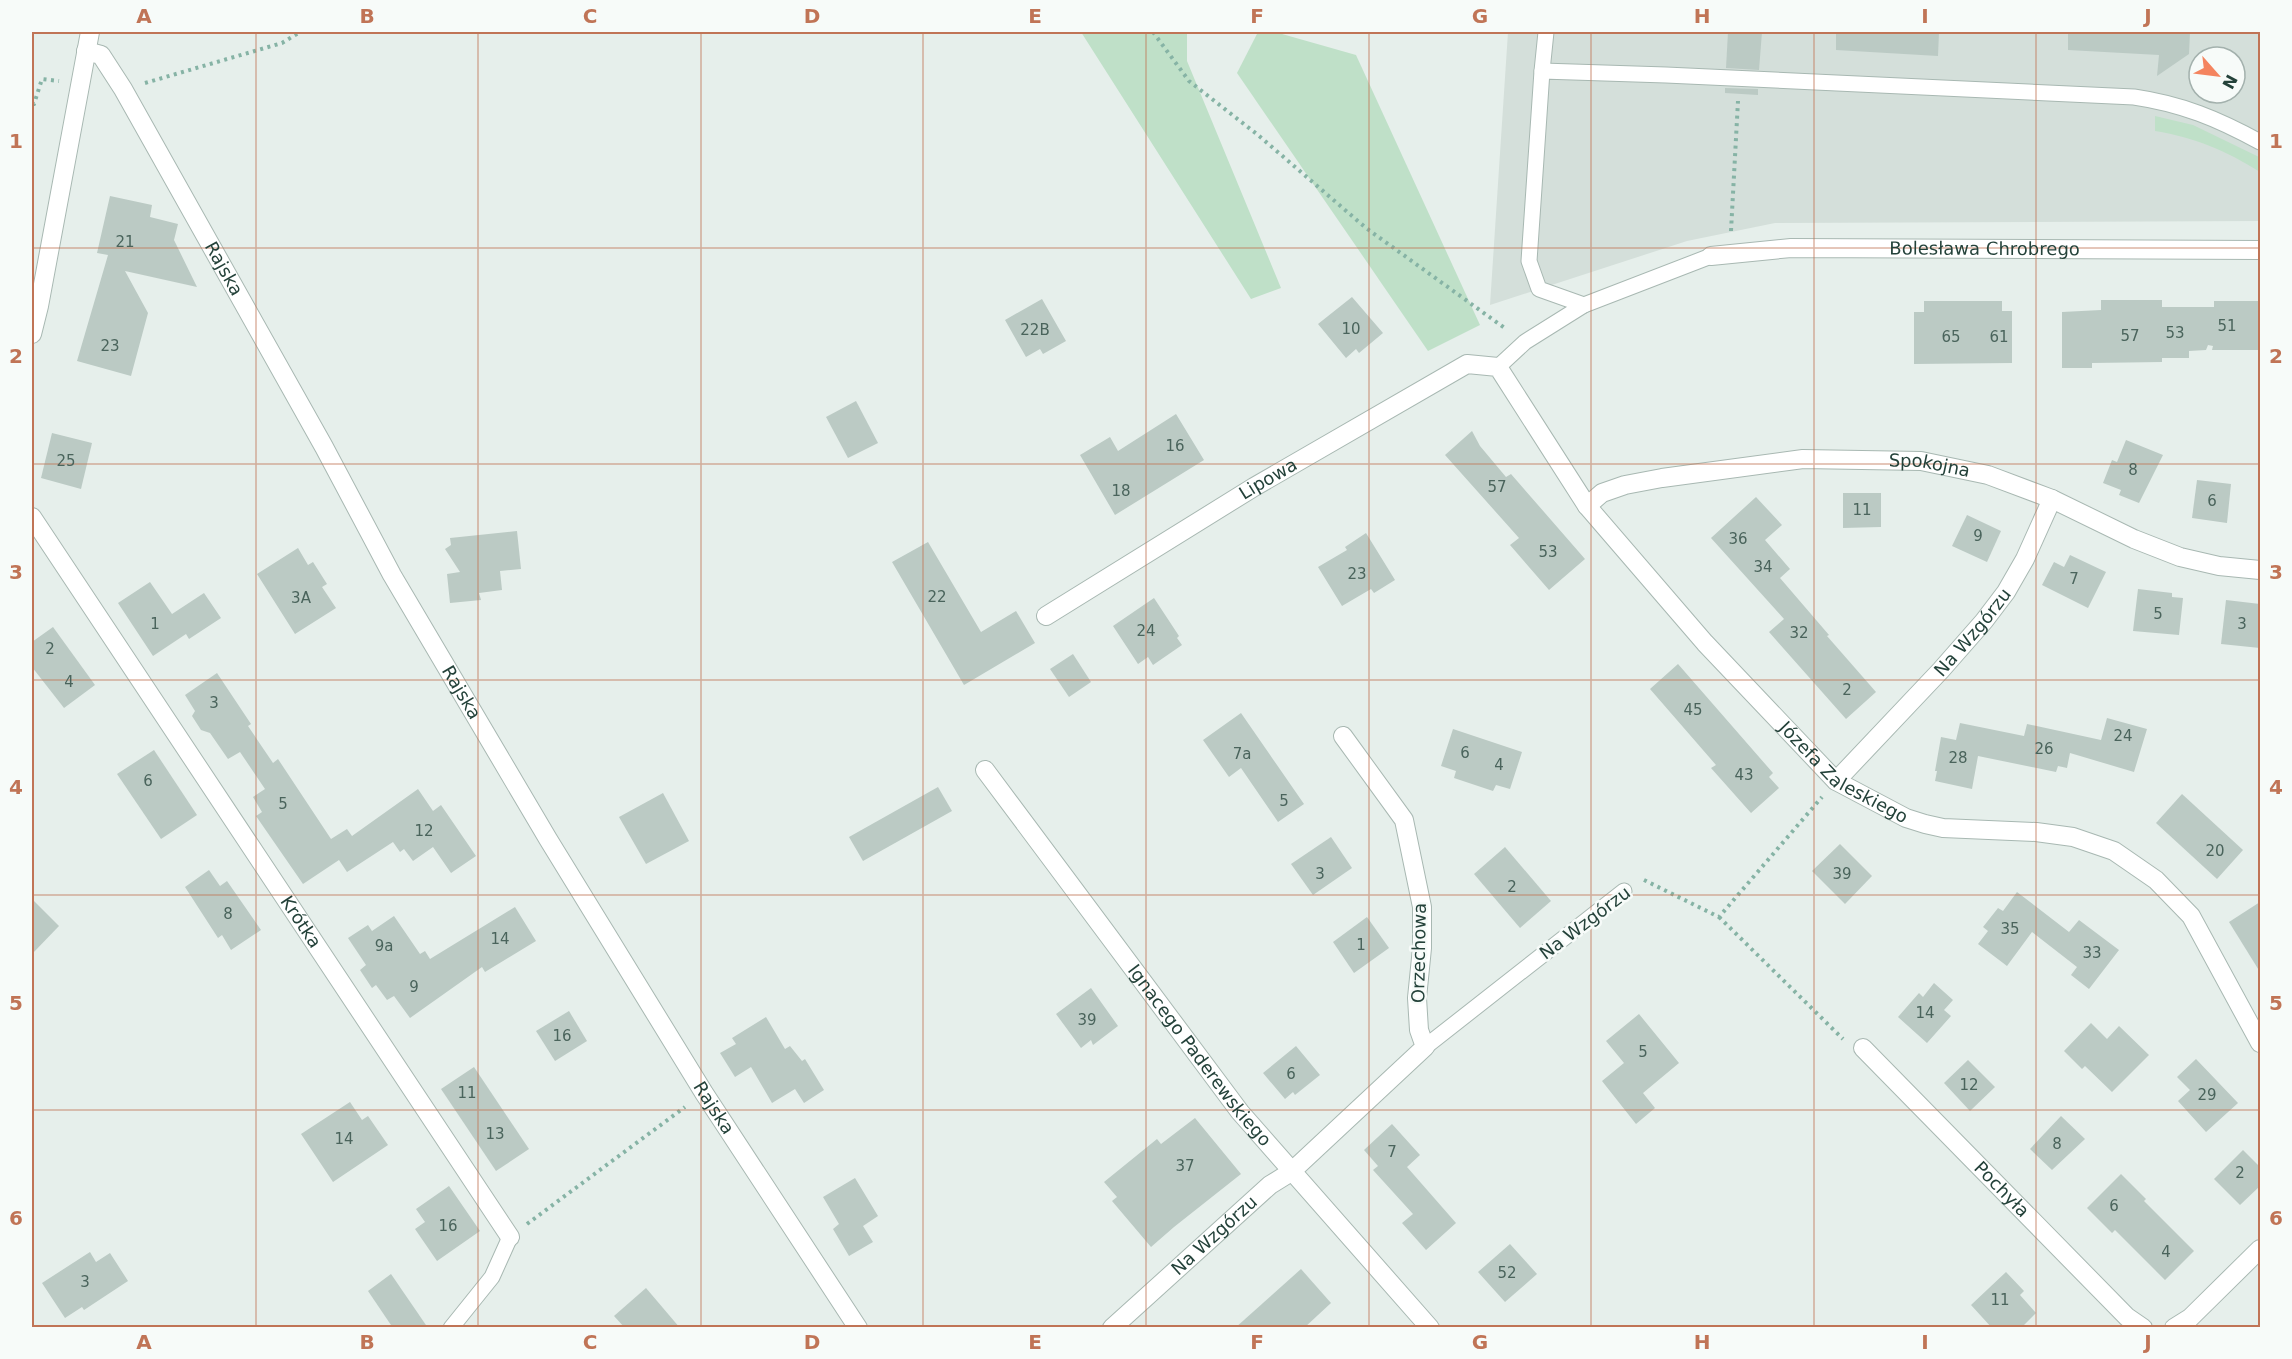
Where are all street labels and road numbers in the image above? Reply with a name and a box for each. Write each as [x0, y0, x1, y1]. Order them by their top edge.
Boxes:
street label: Bolesława Chrobrego [1889, 237, 2080, 259]
street label: Rajska [201, 238, 248, 299]
street label: Spokojna [1889, 449, 1972, 481]
street label: Lipowa [1235, 454, 1300, 504]
street label: Na Wzgórzu [1929, 584, 2015, 680]
street label: Rajska [438, 662, 486, 723]
street label: Józefa Zaleskiego [1774, 716, 1912, 827]
street label: Na Wzgórzu [1535, 882, 1634, 964]
street label: Krótka [276, 892, 326, 952]
street label: Orzechowa [1407, 903, 1430, 1003]
street label: Ignacego Paderewskiego [1124, 960, 1276, 1150]
street label: Rajska [689, 1077, 739, 1138]
street label: Pochyła [1970, 1157, 2034, 1221]
street label: Na Wzgórzu [1167, 1191, 1261, 1279]

